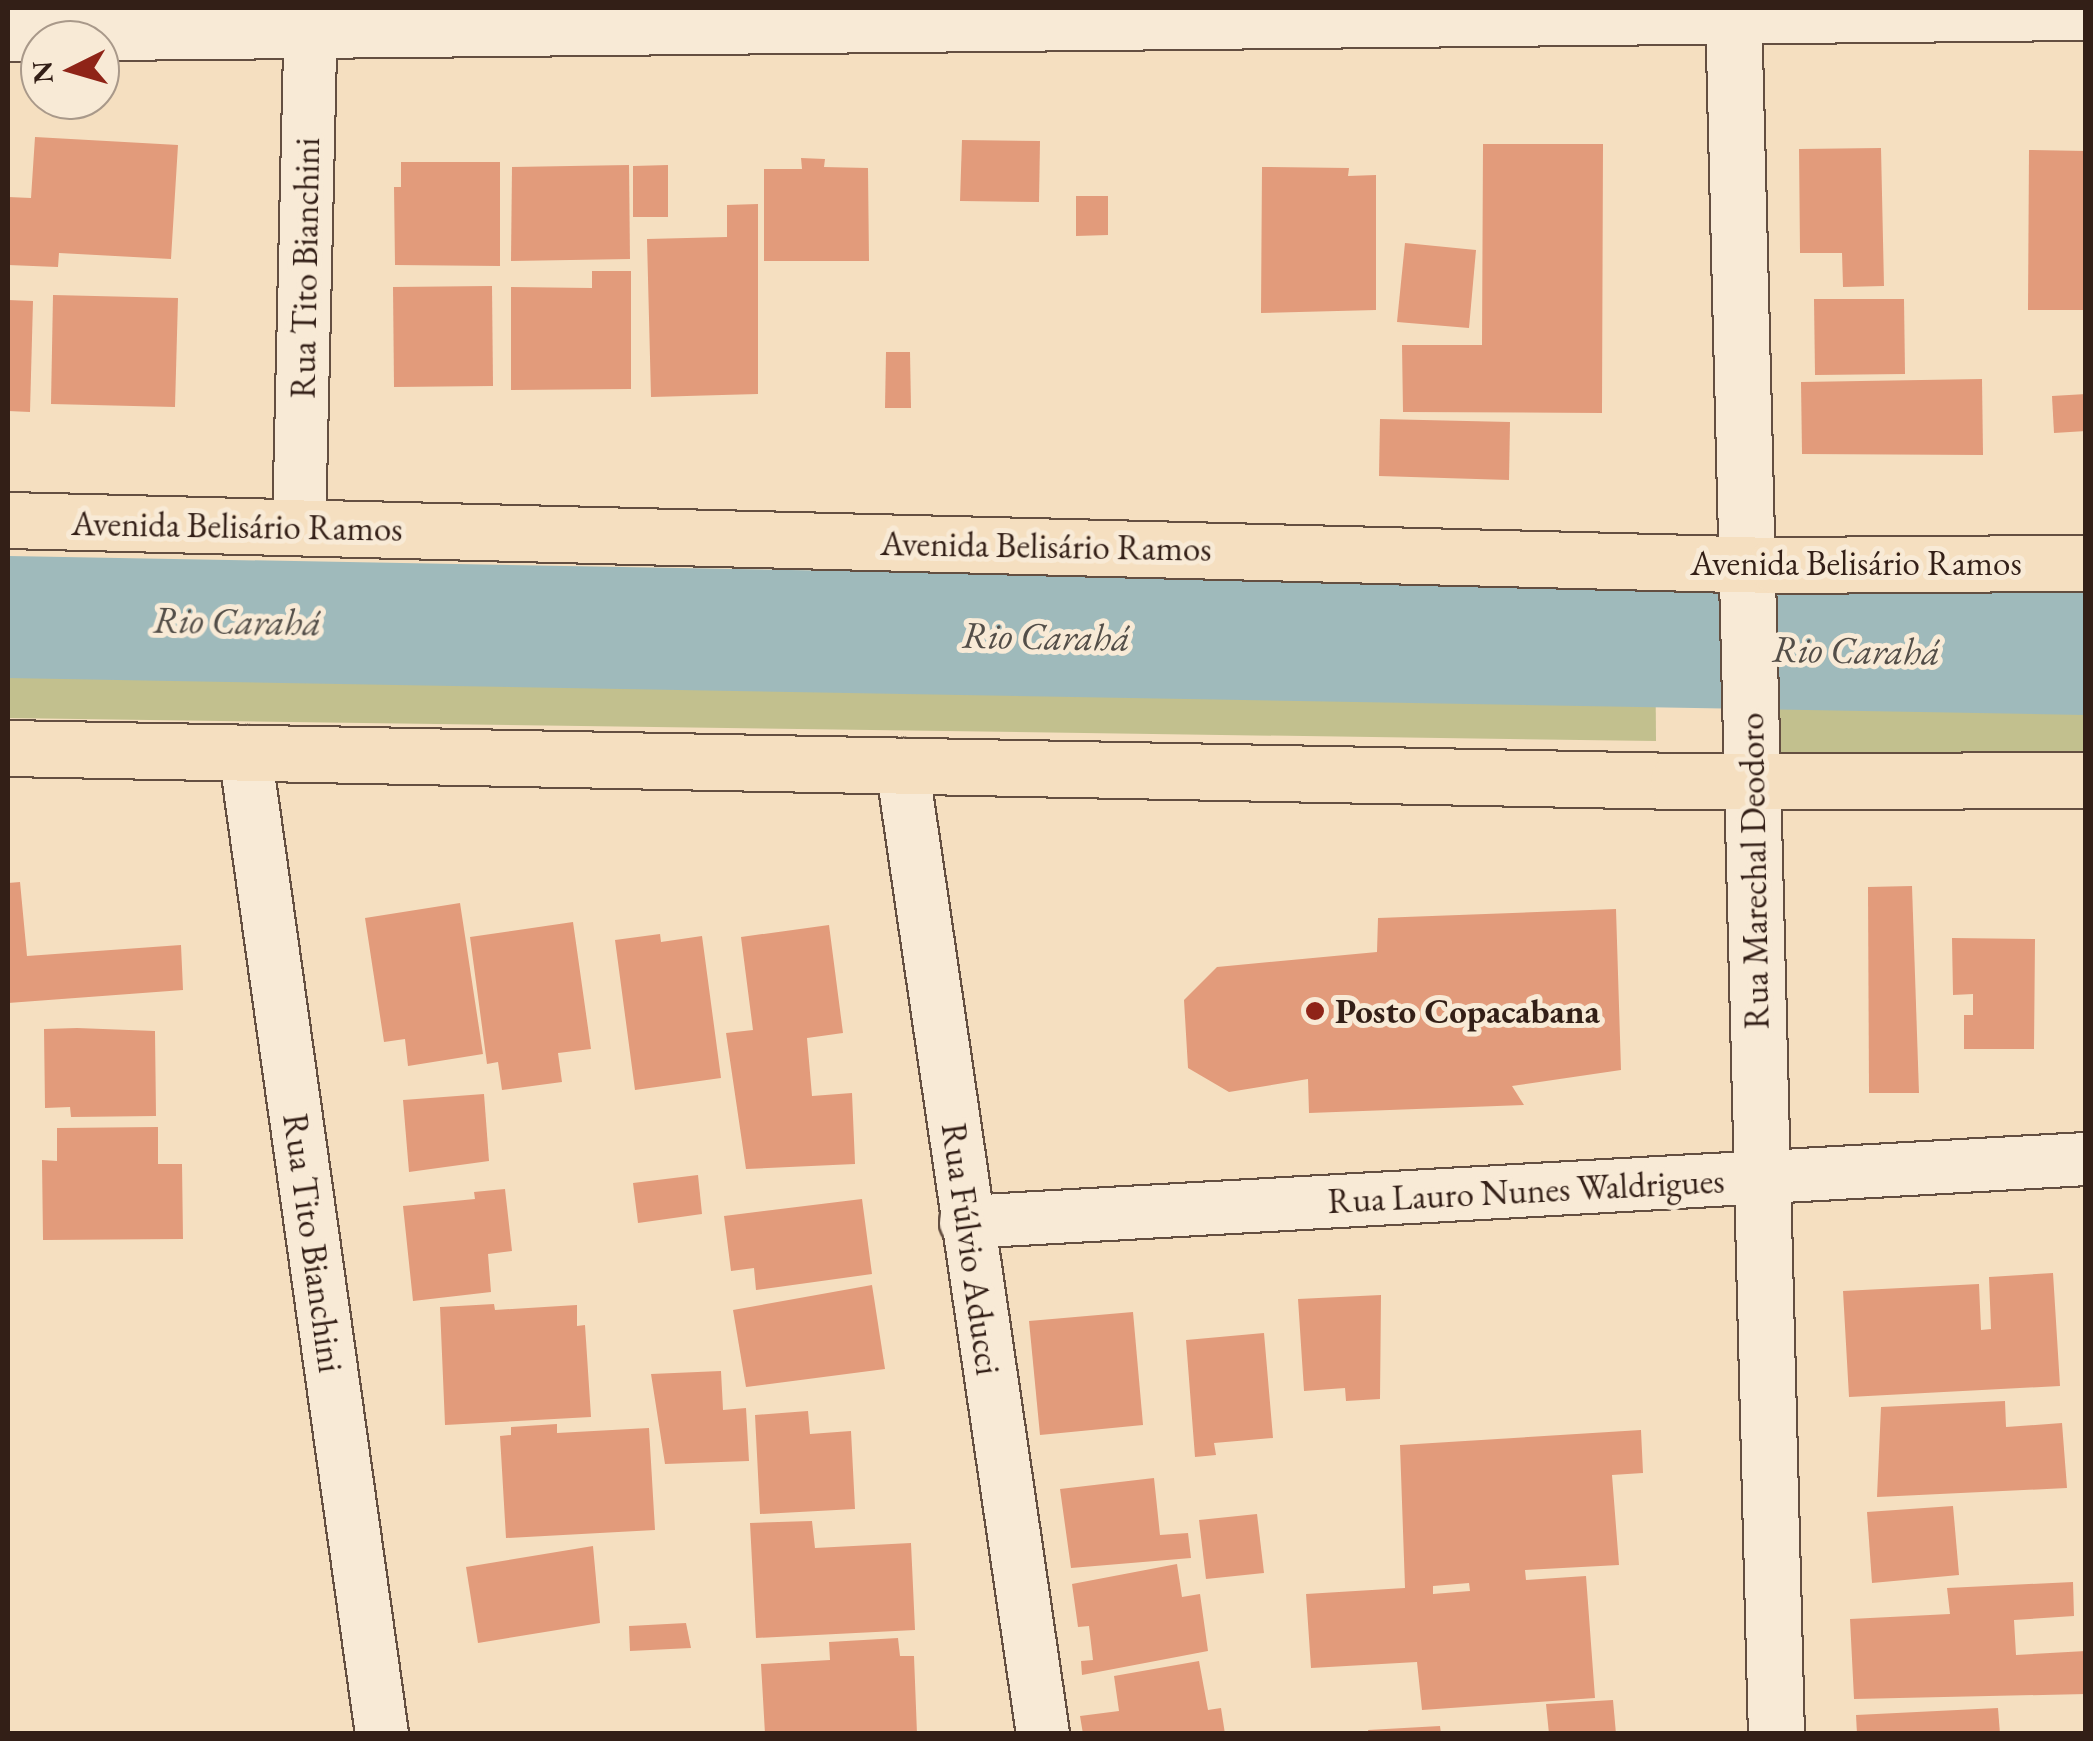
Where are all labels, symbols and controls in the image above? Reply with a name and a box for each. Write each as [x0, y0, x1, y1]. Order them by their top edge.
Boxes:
north arrow [20, 20, 120, 120]
text: N [23, 60, 61, 85]
street label: Rua Tito Bianchini [282, 137, 328, 399]
street label: Avenida Belisário Ramos [71, 502, 403, 550]
street label: Avenida Belisário Ramos [880, 522, 1212, 570]
street label: Avenida Belisário Ramos [1690, 542, 2022, 584]
water label: Rio Carahá [152, 597, 322, 645]
water label: Rio Carahá [961, 612, 1131, 660]
water label: Rio Carahá [1771, 626, 1941, 674]
street label: Rua Marechal Deodoro [1730, 712, 1778, 1030]
place label: Posto Copacabana [1335, 990, 1600, 1032]
marker: Posto Copacabana [1304, 1000, 1326, 1022]
street label: Rua Tito Bianchini [274, 1111, 352, 1375]
street label: Rua Fúlvio Aducci [933, 1120, 1009, 1378]
street label: Rua Lauro Nunes Waldrigues [1326, 1160, 1726, 1222]

